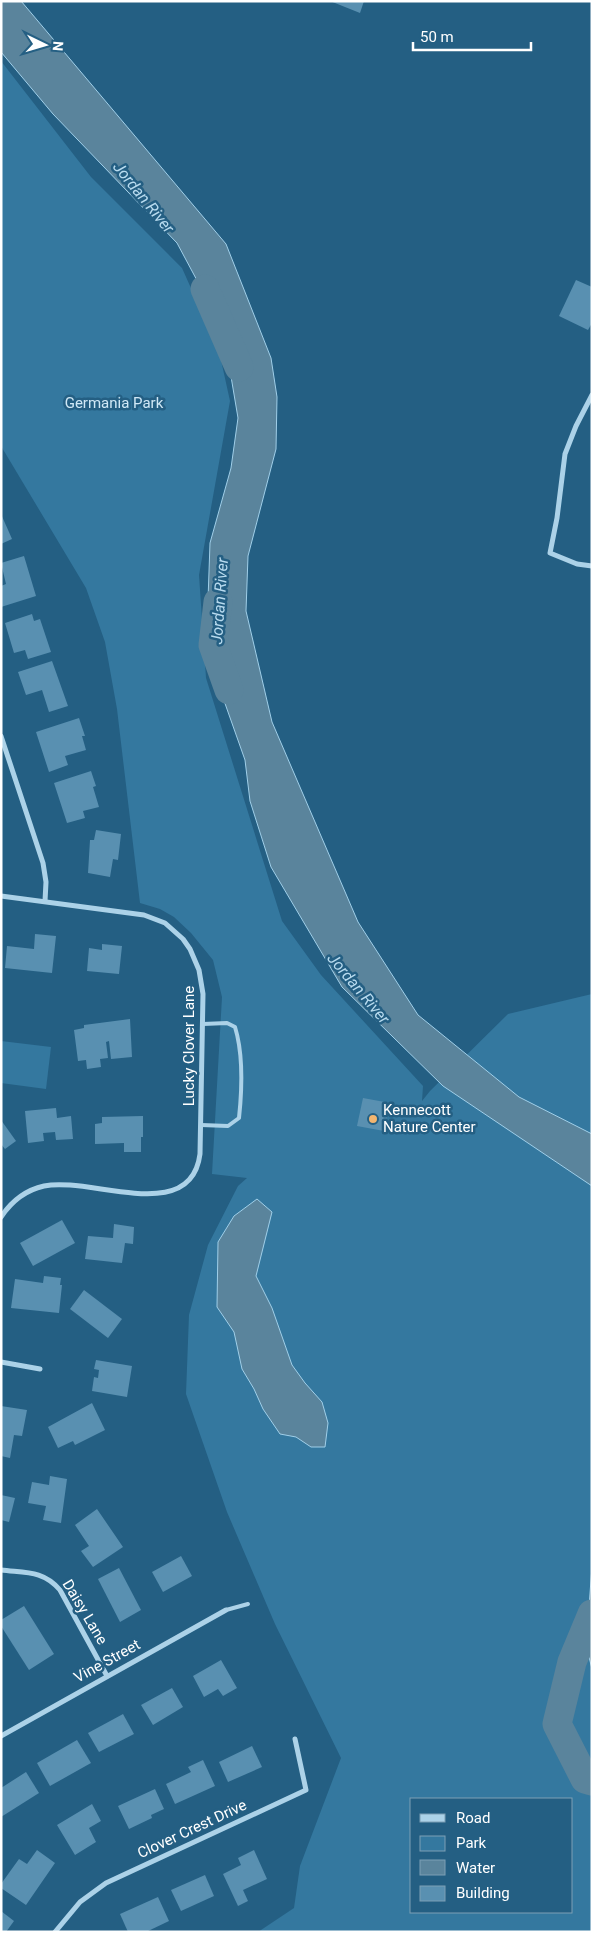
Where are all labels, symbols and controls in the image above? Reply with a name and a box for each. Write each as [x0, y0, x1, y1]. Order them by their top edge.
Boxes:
north arrow [20, 20, 70, 70]
scale bar [413, 20, 530, 52]
text: 50 m [420, 28, 454, 46]
text: N [50, 41, 66, 52]
water label: Jordan River [109, 158, 179, 237]
park label: Germania Park [65, 394, 164, 412]
water label: Jordan River [207, 557, 232, 645]
water label: Jordan River [324, 949, 394, 1028]
street label: Lucky Clover Lane [180, 986, 198, 1106]
place label: Kennecott Nature Center [383, 1101, 476, 1136]
marker: Kennecott Nature Center [367, 1113, 379, 1125]
street label: Daisy Lane [59, 1576, 111, 1648]
street label: Vine Street [71, 1635, 143, 1687]
street label: Clover Crest Drive [134, 1796, 250, 1862]
legend [410, 1798, 573, 1913]
text: Road [456, 1809, 490, 1827]
text: Park [456, 1834, 487, 1852]
text: Water [456, 1859, 495, 1877]
text: Building [456, 1884, 510, 1902]

